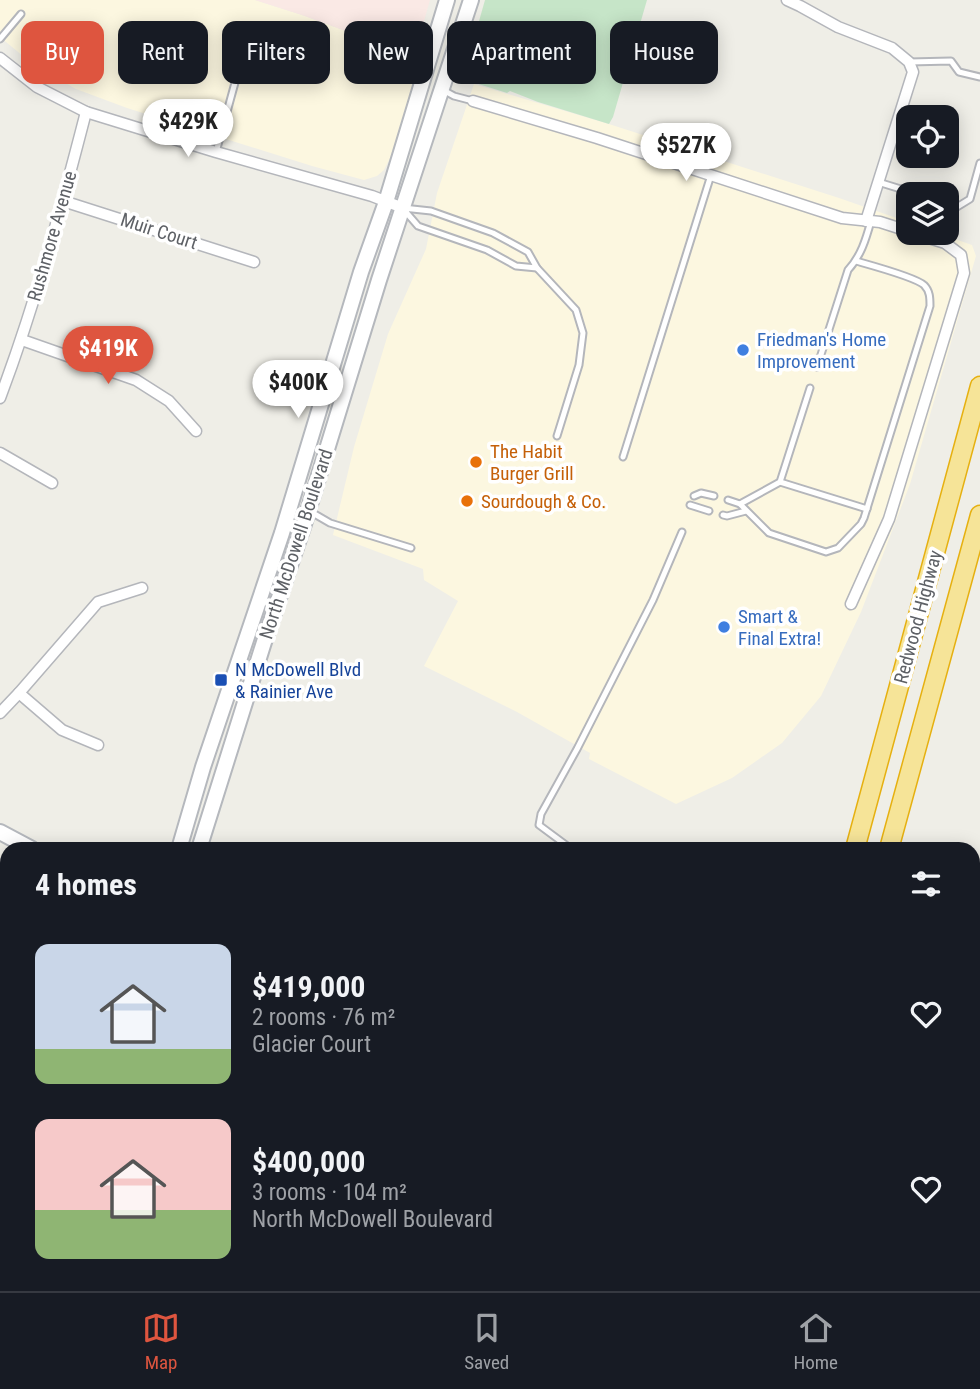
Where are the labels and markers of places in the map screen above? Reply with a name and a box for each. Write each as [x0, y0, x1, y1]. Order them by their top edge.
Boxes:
pin: $429K [139, 100, 237, 159]
pin: $527K [637, 124, 735, 183]
pin: $419K [59, 326, 157, 386]
place label: Friedman's Home Improvement [757, 328, 886, 373]
marker: Friedman's Home Improvement [735, 342, 751, 358]
pin: $400K [249, 360, 347, 420]
place label: The Habit Burger Grill [490, 440, 574, 485]
marker: The Habit Burger Grill [468, 454, 484, 470]
place label: Sourdough & Co. [481, 490, 606, 513]
marker: Sourdough & Co. [459, 493, 475, 509]
place label: Smart & Final Extra! [738, 605, 821, 650]
marker: Smart & Final Extra! [716, 619, 732, 635]
place label: N McDowell Blvd & Rainier Ave [235, 658, 361, 703]
marker: N McDowell Blvd & Rainier Ave [213, 672, 229, 688]

